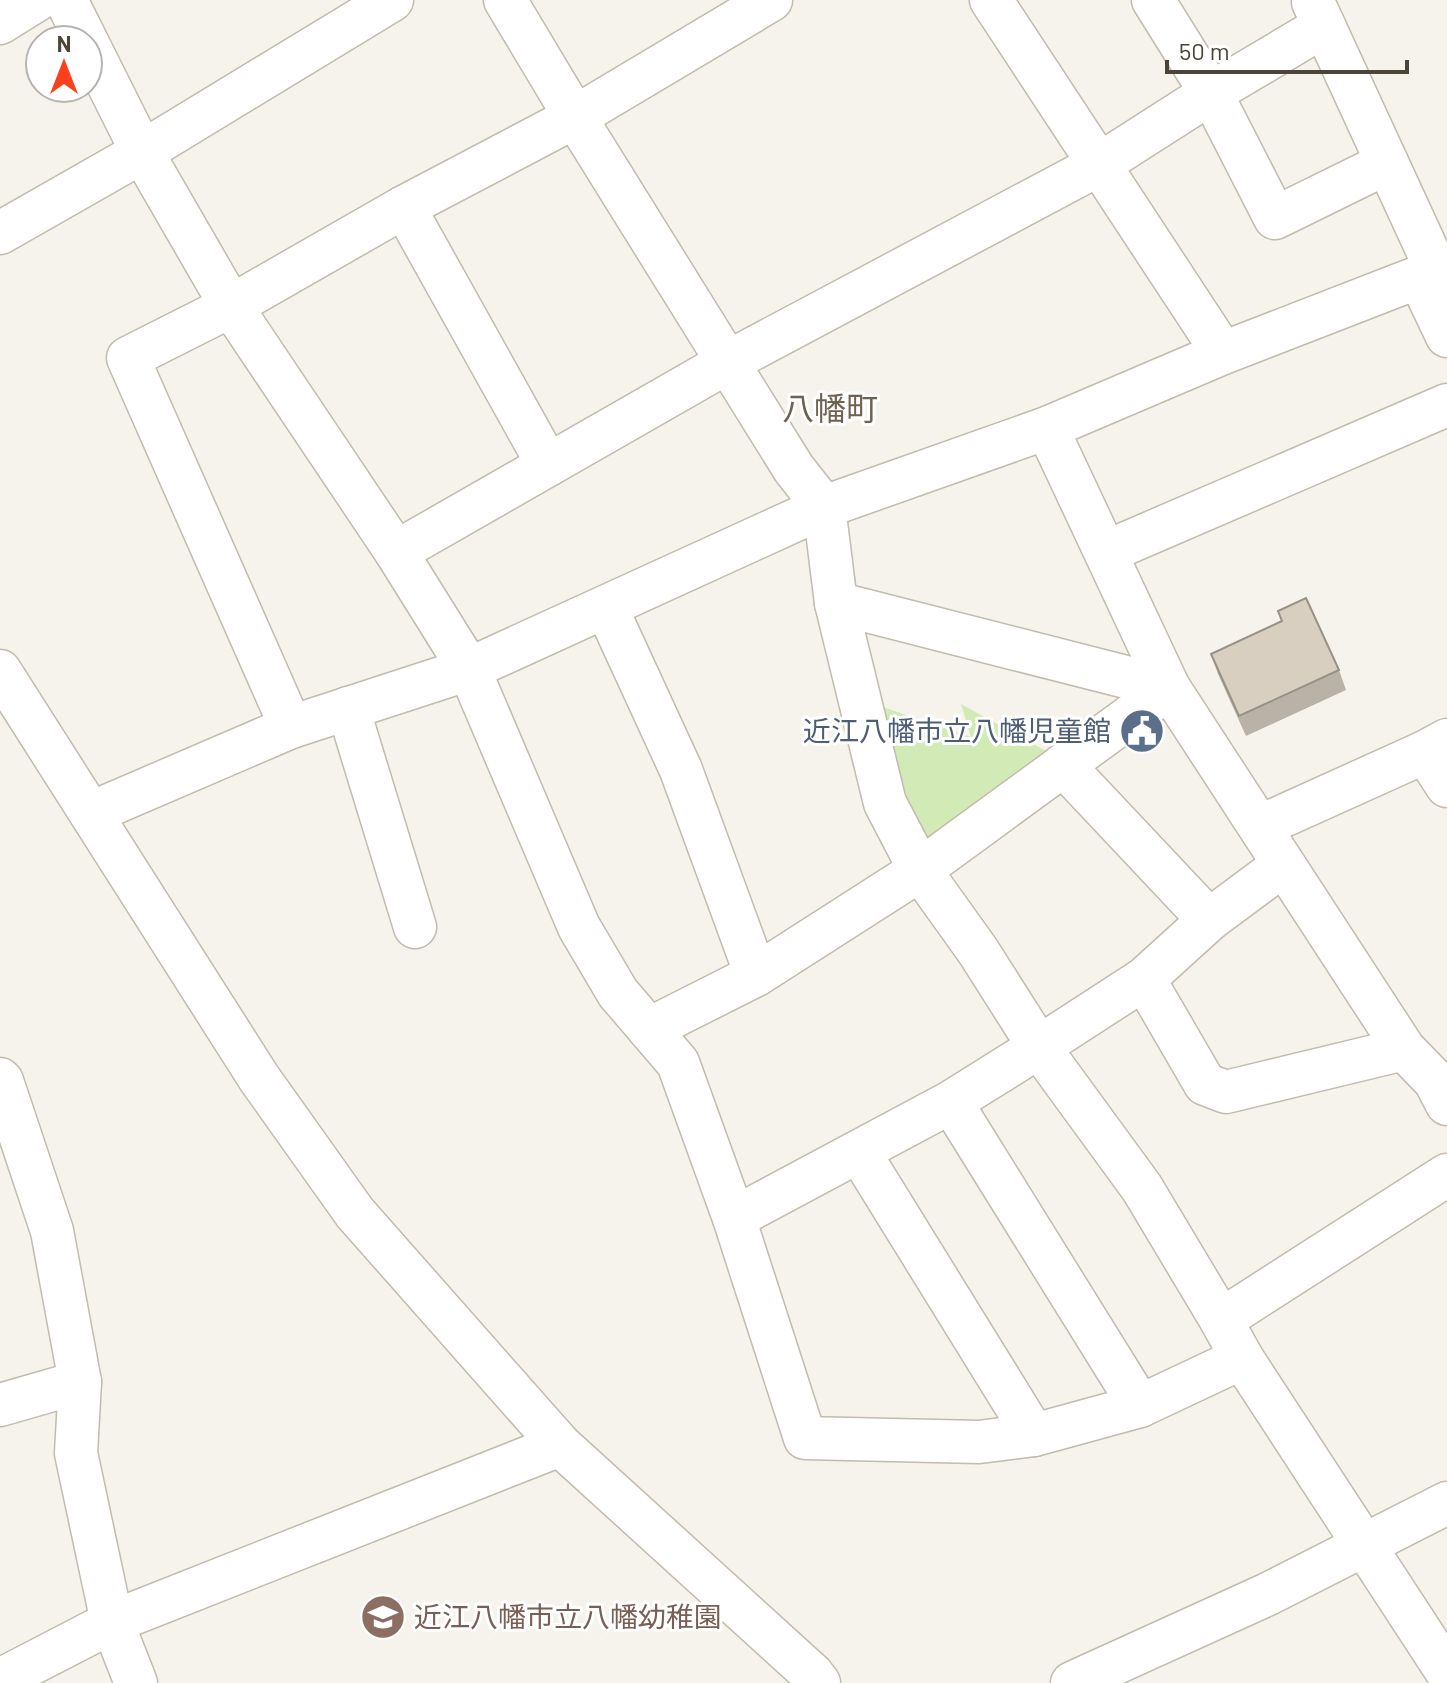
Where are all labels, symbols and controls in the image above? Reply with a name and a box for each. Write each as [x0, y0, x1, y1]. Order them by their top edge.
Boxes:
north arrow [24, 24, 104, 104]
scale bar [1167, 24, 1407, 74]
text: N [57, 30, 71, 56]
text: 50 m [1179, 36, 1230, 65]
district label: 八幡町 [782, 388, 878, 426]
public building icon: 近江八幡市立八幡児童館 [1118, 707, 1166, 755]
place label: 近江八幡市立八幡児童館 [803, 713, 1111, 747]
school or university icon: 近江八幡市立八幡幼稚園 [359, 1593, 407, 1641]
place label: 近江八幡市立八幡幼稚園 [414, 1599, 722, 1633]

